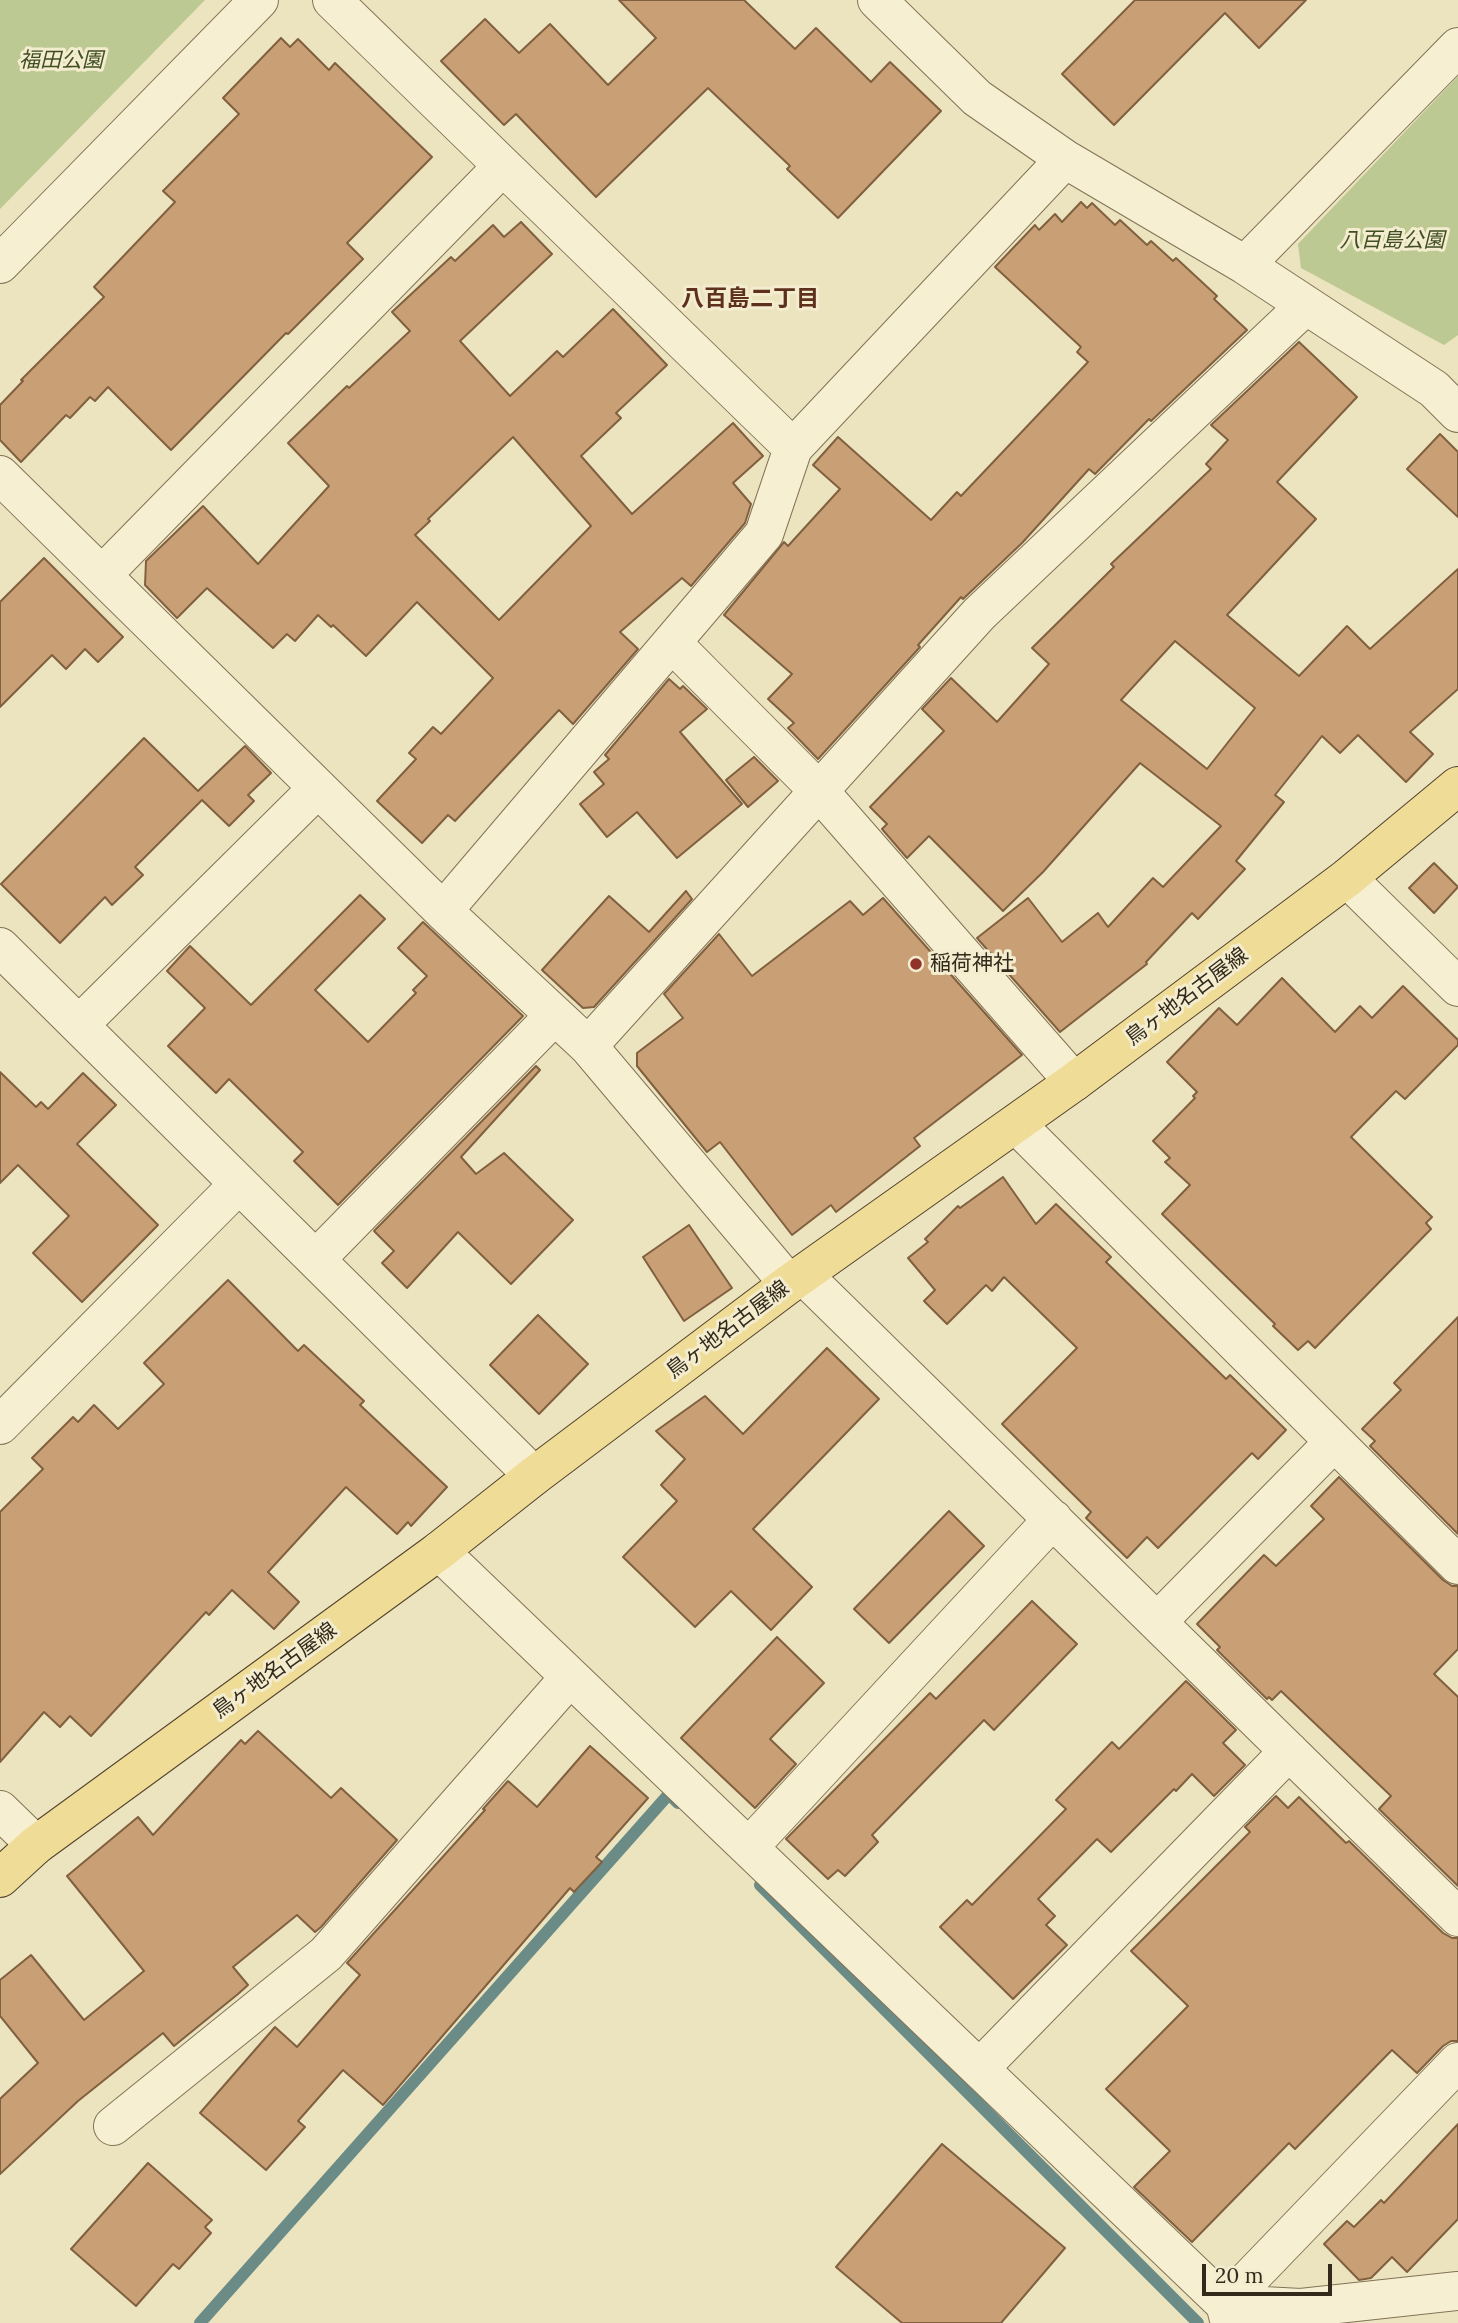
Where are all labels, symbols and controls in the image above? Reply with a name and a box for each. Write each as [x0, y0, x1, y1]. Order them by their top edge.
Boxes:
park label: 福田公園 [19, 48, 103, 74]
park label: 八百島公園 [1340, 228, 1444, 254]
district label: 八百島二丁目 [681, 285, 819, 313]
street label: 鳥ヶ地名古屋線 [1121, 943, 1253, 1051]
place label: 稲荷神社 [930, 951, 1014, 977]
marker: 稲荷神社 [908, 956, 924, 972]
street label: 鳥ヶ地名古屋線 [662, 1276, 794, 1384]
street label: 鳥ヶ地名古屋線 [208, 1618, 342, 1724]
scale bar [1206, 2250, 1336, 2294]
text: 20 m [1215, 2262, 1264, 2289]

